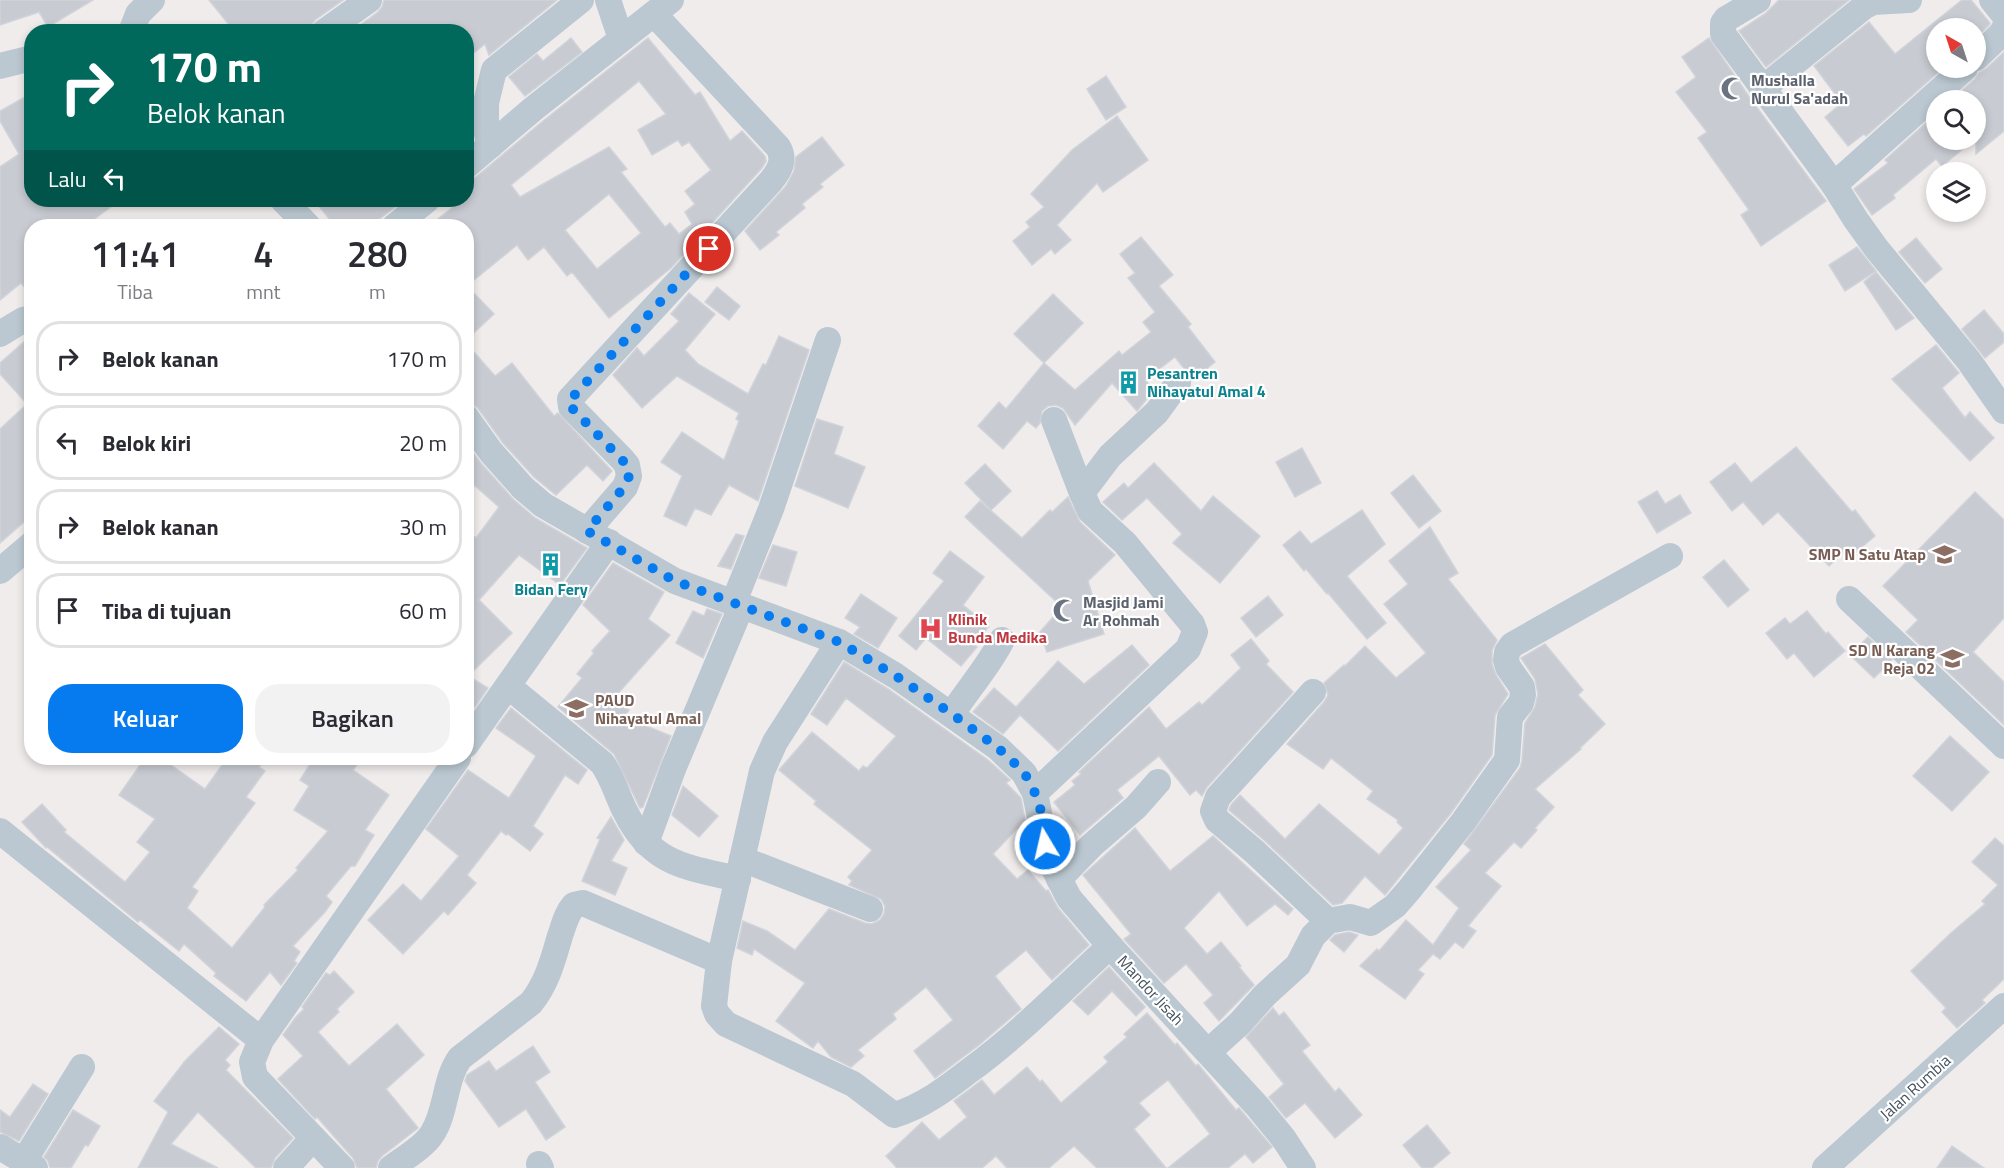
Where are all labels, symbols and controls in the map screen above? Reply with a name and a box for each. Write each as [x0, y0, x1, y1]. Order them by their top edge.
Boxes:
north arrow [1926, 18, 1986, 78]
map controls [1926, 18, 1986, 222]
text: 170 m [147, 34, 262, 98]
icon: right [48, 48, 126, 126]
place label: Mushalla Nurul Sa'adah [1751, 68, 1848, 110]
mosque icon: Mushalla Nurul Sa'adah [1720, 76, 1746, 102]
button: search [1926, 90, 1986, 150]
text: Belok kanan [147, 92, 286, 133]
text: Lalu [48, 162, 86, 196]
icon: left [98, 162, 131, 195]
button: layers [1926, 162, 1986, 222]
pin [683, 223, 734, 274]
text: 11:41 [90, 226, 180, 281]
text: 4 [253, 226, 273, 281]
text: 280 [347, 226, 408, 281]
icon: arrive [692, 232, 725, 265]
text: Tiba [117, 276, 153, 307]
text: mnt [246, 276, 281, 307]
text: m [369, 276, 386, 307]
icon: right [51, 342, 84, 375]
text: Belok kanan [102, 342, 219, 376]
text: 170 m [387, 342, 447, 376]
place label: Pesantren Nihayatul Amal 4 [1147, 361, 1266, 403]
building icon: Pesantren Nihayatul Amal 4 [1116, 369, 1142, 395]
icon: left [51, 426, 84, 459]
text: Belok kiri [102, 426, 191, 460]
text: 20 m [399, 426, 447, 460]
icon: right [51, 510, 84, 543]
text: Belok kanan [102, 510, 219, 544]
text: 30 m [399, 510, 447, 544]
school or university icon: SMP N Satu Atap [1931, 541, 1957, 567]
place label: SMP N Satu Atap [1809, 542, 1926, 566]
building icon: Bidan Fery [538, 551, 564, 577]
place label: Bidan Fery [514, 577, 588, 601]
place label: Masjid Jami Ar Rohmah [1083, 590, 1164, 632]
icon: arrive [51, 594, 84, 627]
text: Tiba di tujuan [102, 594, 231, 628]
text: 60 m [399, 594, 447, 628]
mosque icon: Masjid Jami Ar Rohmah [1052, 598, 1078, 624]
place label: Klinik Bunda Medika [948, 607, 1047, 649]
hospital icon: Klinik Bunda Medika [917, 615, 943, 641]
place label: SD N Karang Reja 02 [1849, 638, 1935, 680]
school or university icon: SD N Karang Reja 02 [1940, 646, 1966, 672]
button: Keluar [48, 684, 243, 753]
button: Bagikan [255, 684, 450, 753]
place label: PAUD Nihayatul Amal [595, 688, 701, 730]
school or university icon: PAUD Nihayatul Amal [564, 696, 590, 722]
position arrow [1013, 812, 1077, 876]
street label: Mandor Jisah [1112, 950, 1190, 1030]
street label: Jalan Rumbia [1874, 1049, 1956, 1125]

